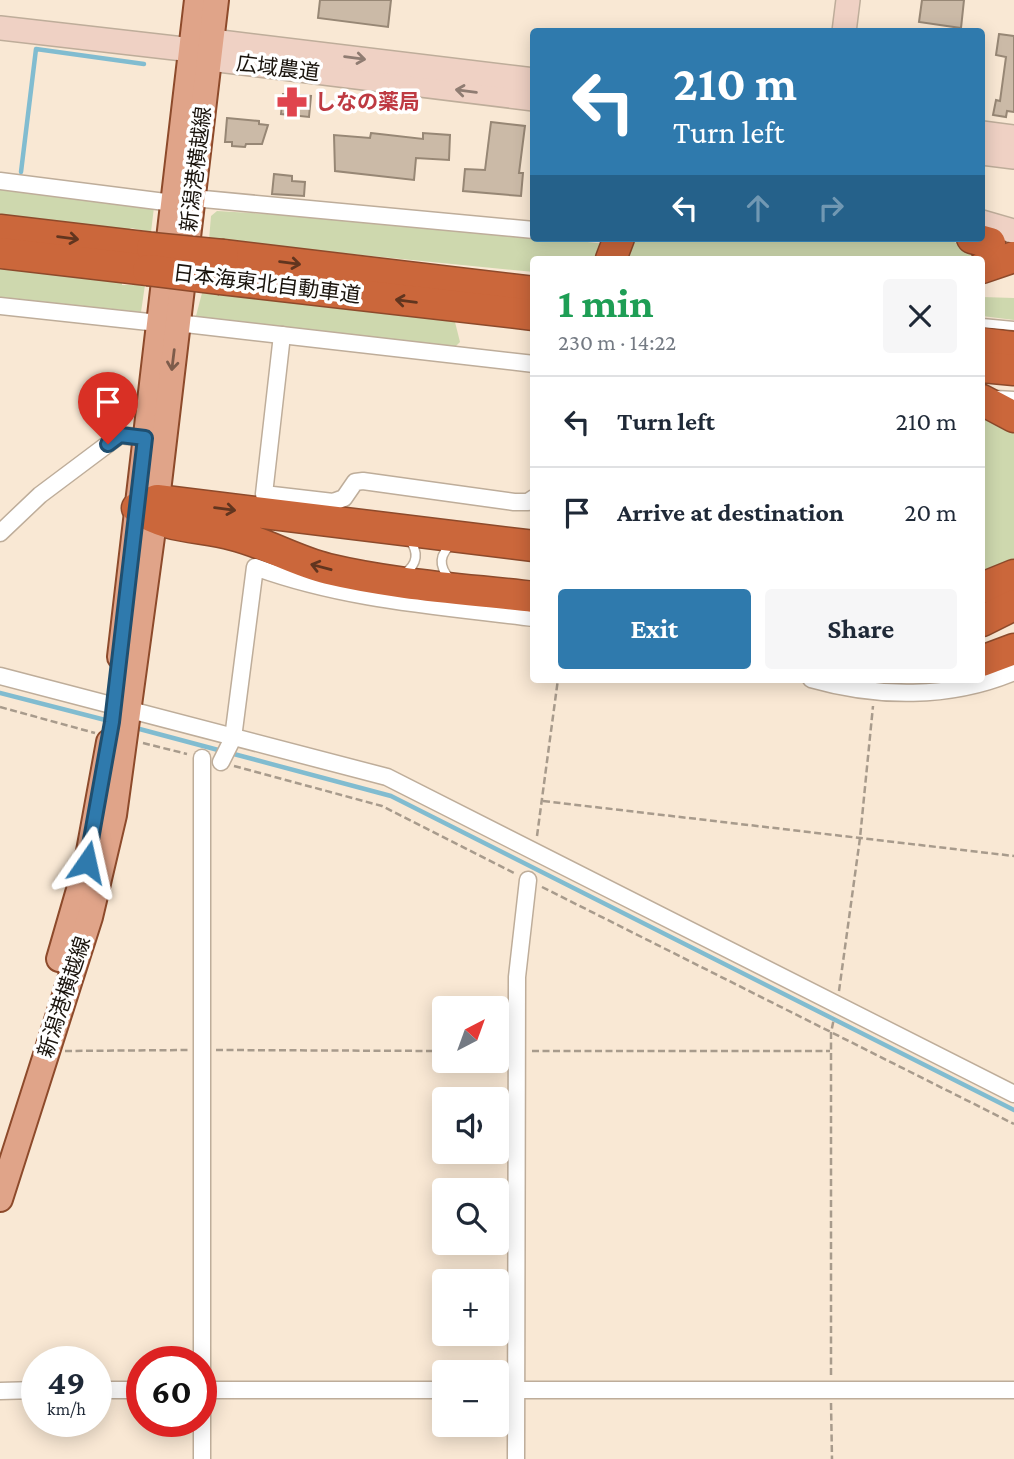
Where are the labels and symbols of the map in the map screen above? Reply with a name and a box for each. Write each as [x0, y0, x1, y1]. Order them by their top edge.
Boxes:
street label: 広域農道 [235, 51, 321, 85]
one-way arrow [343, 52, 366, 65]
one-way arrow [455, 84, 478, 97]
pharmacy icon: しなの薬局 [275, 85, 309, 119]
place label: しなの薬局 [315, 90, 420, 114]
street label: 新潟港横越線 [176, 105, 216, 233]
one-way arrow [56, 232, 79, 245]
one-way arrow [279, 257, 301, 270]
street label: 日本海東北自動車道 [172, 261, 362, 307]
one-way arrow [395, 294, 418, 307]
one-way arrow [167, 348, 180, 370]
pin [78, 372, 138, 444]
one-way arrow [213, 502, 236, 515]
one-way arrow [310, 560, 333, 573]
position arrow [50, 825, 124, 899]
street label: 新潟港横越線 [33, 933, 95, 1061]
north arrow [432, 996, 509, 1073]
speed limit sign: 60 [126, 1346, 217, 1437]

